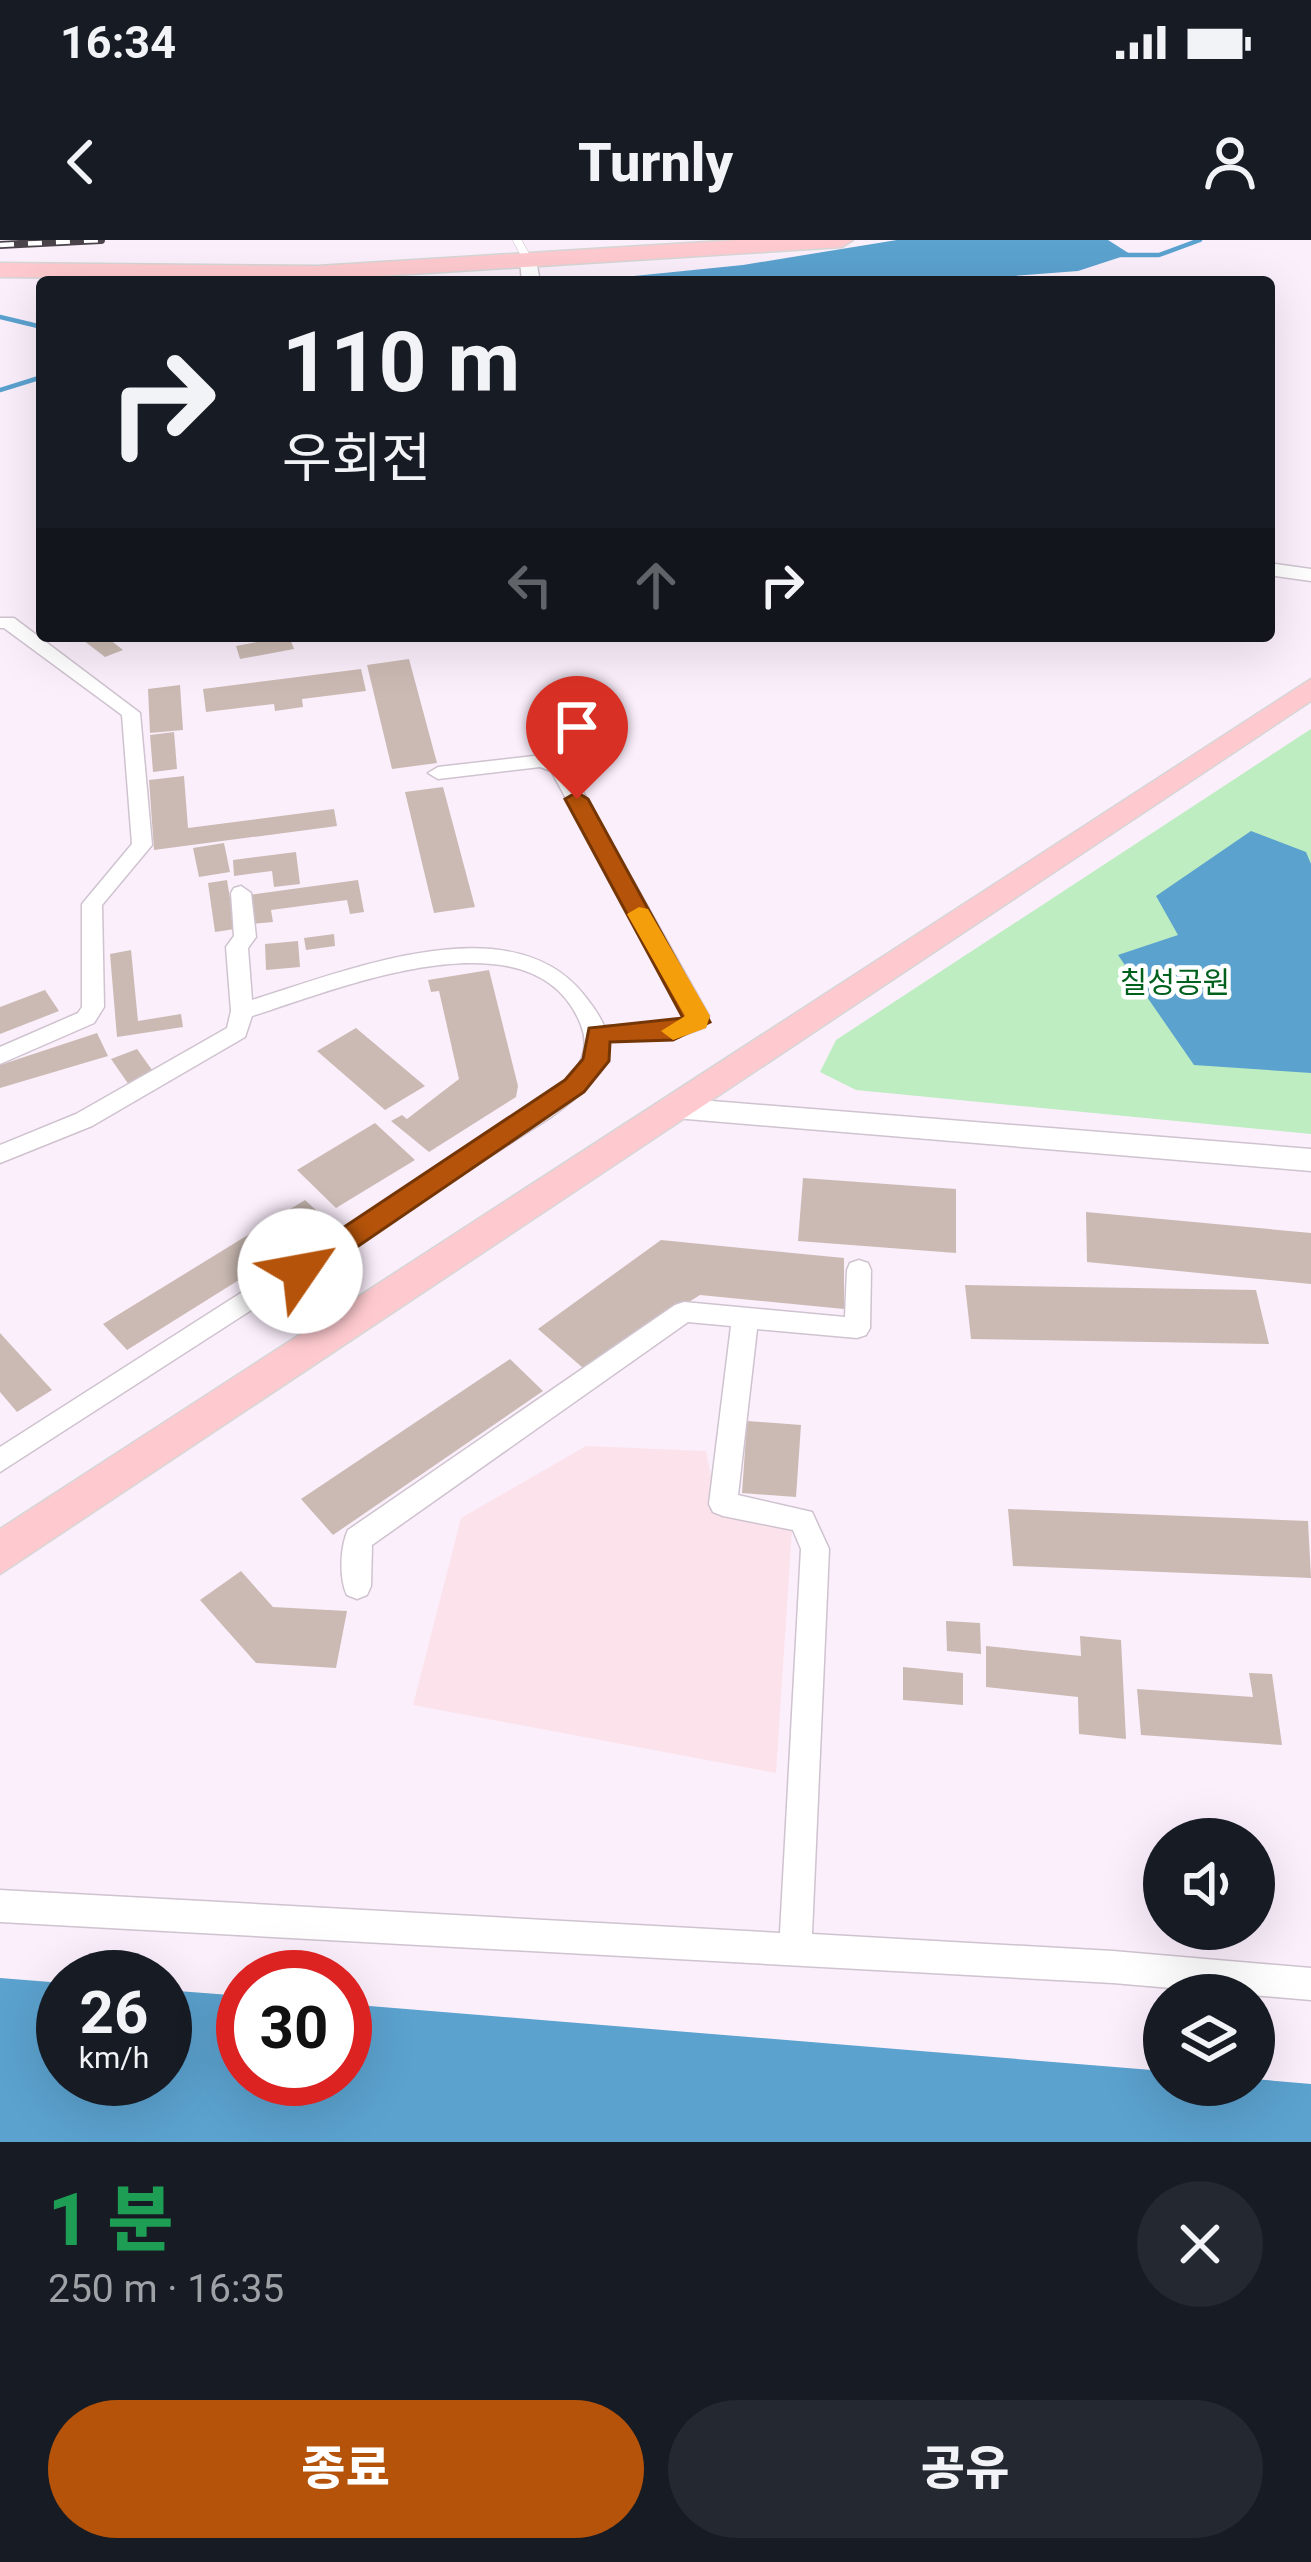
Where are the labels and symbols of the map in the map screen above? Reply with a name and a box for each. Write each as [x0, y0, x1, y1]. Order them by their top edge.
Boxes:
pin [526, 676, 628, 799]
park label: 칠성공원 [1120, 965, 1230, 1000]
position arrow [237, 1208, 363, 1334]
speed limit sign: 30 [216, 1950, 372, 2106]

